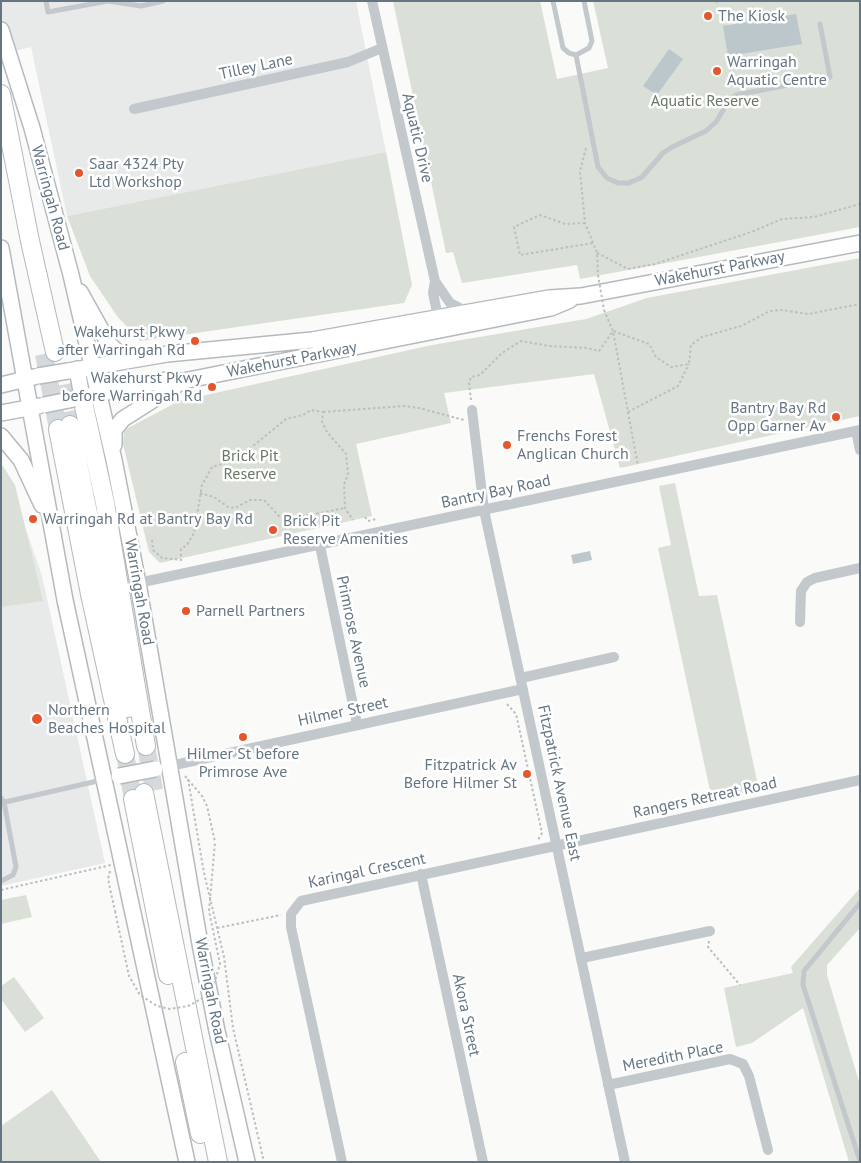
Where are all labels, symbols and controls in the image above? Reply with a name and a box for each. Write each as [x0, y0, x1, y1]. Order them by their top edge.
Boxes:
place label: The Kiosk [718, 6, 785, 26]
marker: The Kiosk [702, 10, 714, 22]
street label: Tilley Lane [217, 50, 295, 84]
place label: Warringah Aquatic Centre [727, 52, 827, 90]
marker: Warringah Aquatic Centre [711, 65, 723, 77]
street label: Aquatic Drive [397, 91, 437, 185]
park label: Aquatic Reserve [651, 91, 759, 111]
street label: Warringah Road [27, 143, 73, 253]
place label: Saar 4324 Pty Ltd Workshop [89, 154, 184, 192]
marker: Saar 4324 Pty Ltd Workshop [73, 167, 85, 179]
street label: Wakehurst Parkway [653, 247, 787, 291]
place label: Wakehurst Pkwy after Warringah Rd [57, 322, 185, 360]
marker: Wakehurst Pkwy after Warringah Rd [189, 335, 201, 347]
street label: Wakehurst Parkway [225, 338, 359, 382]
place label: Wakehurst Pkwy before Warringah Rd [62, 368, 202, 406]
marker: Wakehurst Pkwy before Warringah Rd [206, 381, 218, 393]
place label: Bantry Bay Rd Opp Garner Av [727, 398, 826, 436]
marker: Bantry Bay Rd Opp Garner Av [830, 411, 842, 423]
place label: Frenchs Forest Anglican Church [517, 426, 629, 464]
marker: Frenchs Forest Anglican Church [501, 439, 513, 451]
park label: Brick Pit Reserve [222, 446, 278, 484]
street label: Bantry Bay Road [439, 471, 553, 513]
place label: Warringah Rd at Bantry Bay Rd [43, 509, 253, 529]
place label: Brick Pit Reserve Amenities [283, 511, 408, 549]
marker: Warringah Rd at Bantry Bay Rd [27, 513, 39, 525]
marker: Brick Pit Reserve Amenities [267, 524, 279, 536]
street label: Warringah Road [120, 537, 158, 647]
street label: Primrose Avenue [332, 574, 374, 690]
place label: Parnell Partners [196, 601, 305, 621]
marker: Parnell Partners [180, 605, 192, 617]
street label: Hilmer Street [296, 693, 390, 731]
place label: Northern Beaches Hospital [48, 700, 166, 738]
street label: Fitzpatrick Avenue East [533, 703, 585, 863]
marker: Northern Beaches Hospital [30, 712, 44, 726]
marker: Hilmer St before Primrose Ave [237, 731, 249, 743]
place label: Hilmer St before Primrose Ave [187, 744, 299, 782]
place label: Fitzpatrick Av Before Hilmer St [404, 755, 517, 793]
marker: Fitzpatrick Av Before Hilmer St [521, 768, 533, 780]
street label: Rangers Retreat Road [631, 773, 779, 823]
street label: Karingal Crescent [307, 849, 427, 893]
street label: Warringah Road [190, 936, 230, 1046]
street label: Akora Street [448, 972, 484, 1058]
street label: Meredith Place [621, 1038, 725, 1076]

